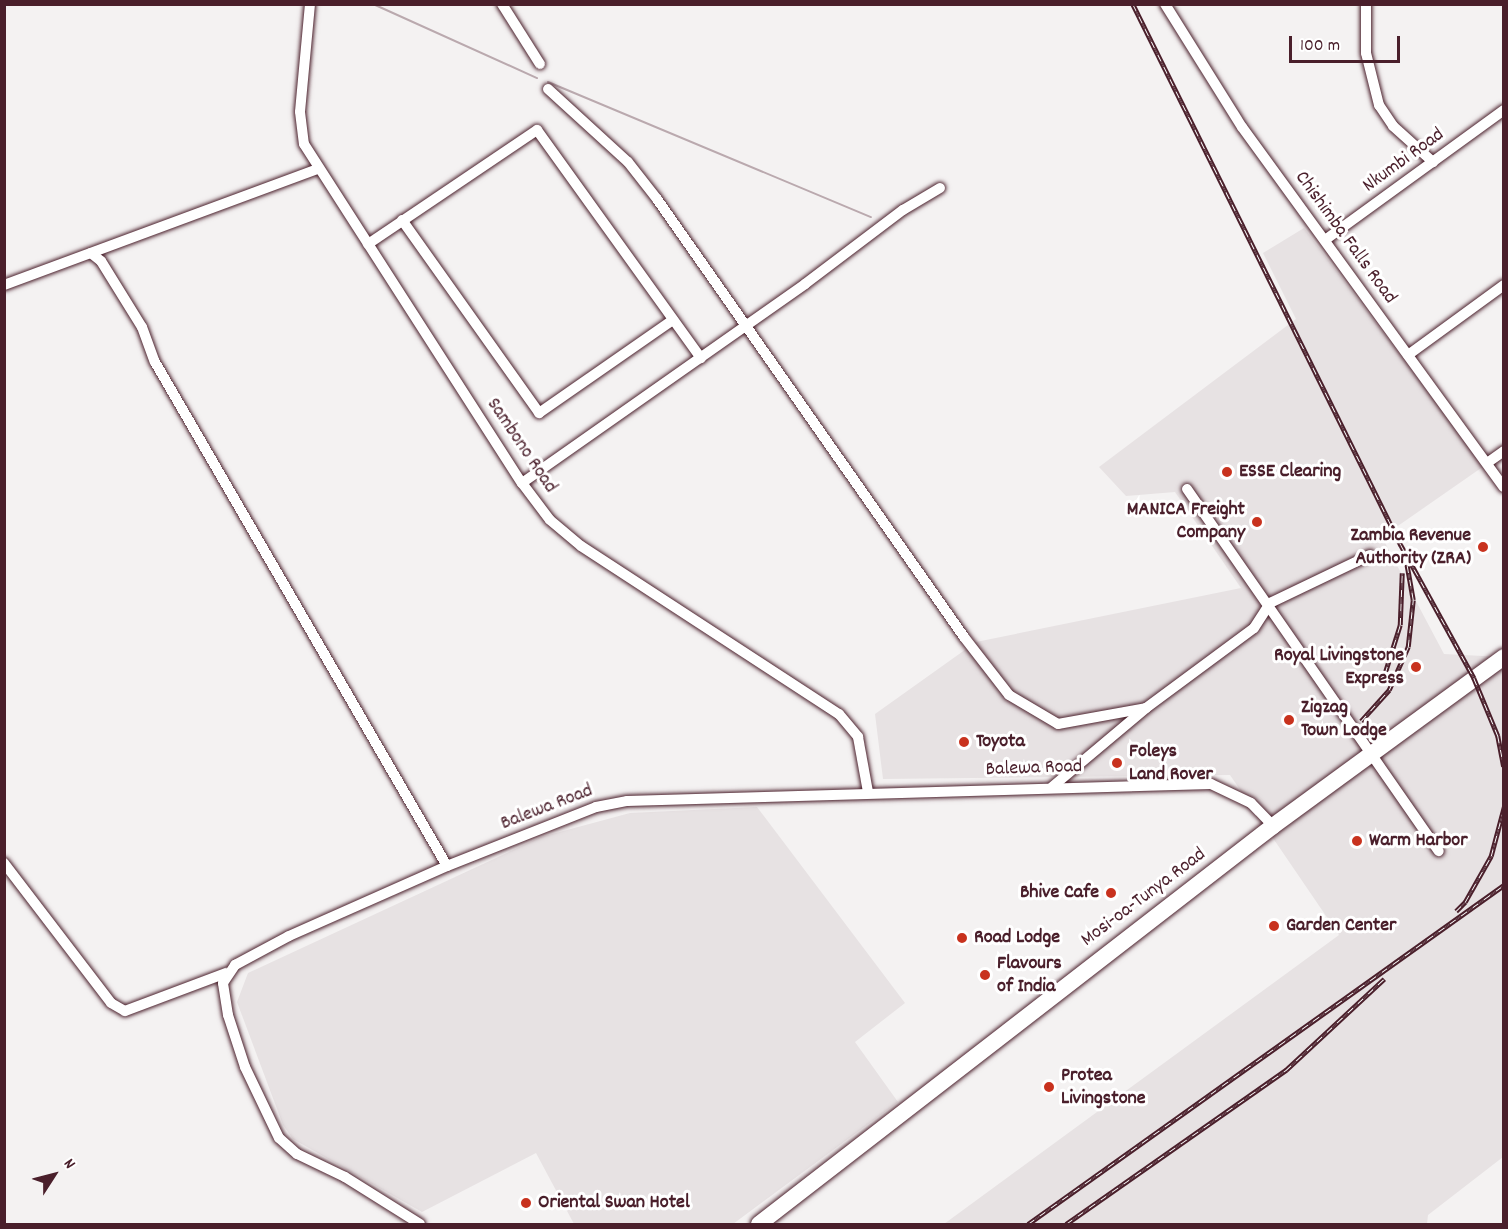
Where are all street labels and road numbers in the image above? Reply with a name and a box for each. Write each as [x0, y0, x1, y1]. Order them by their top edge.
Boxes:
street label: Nkumbi Road [1359, 123, 1449, 199]
street label: Chishimba Falls Road [1289, 167, 1401, 309]
street label: Sambono Road [480, 394, 562, 498]
street label: Balewa Road [985, 755, 1083, 783]
street label: Balewa Road [498, 779, 596, 837]
street label: Mosi-oa-Tunya Road [1077, 843, 1211, 953]

